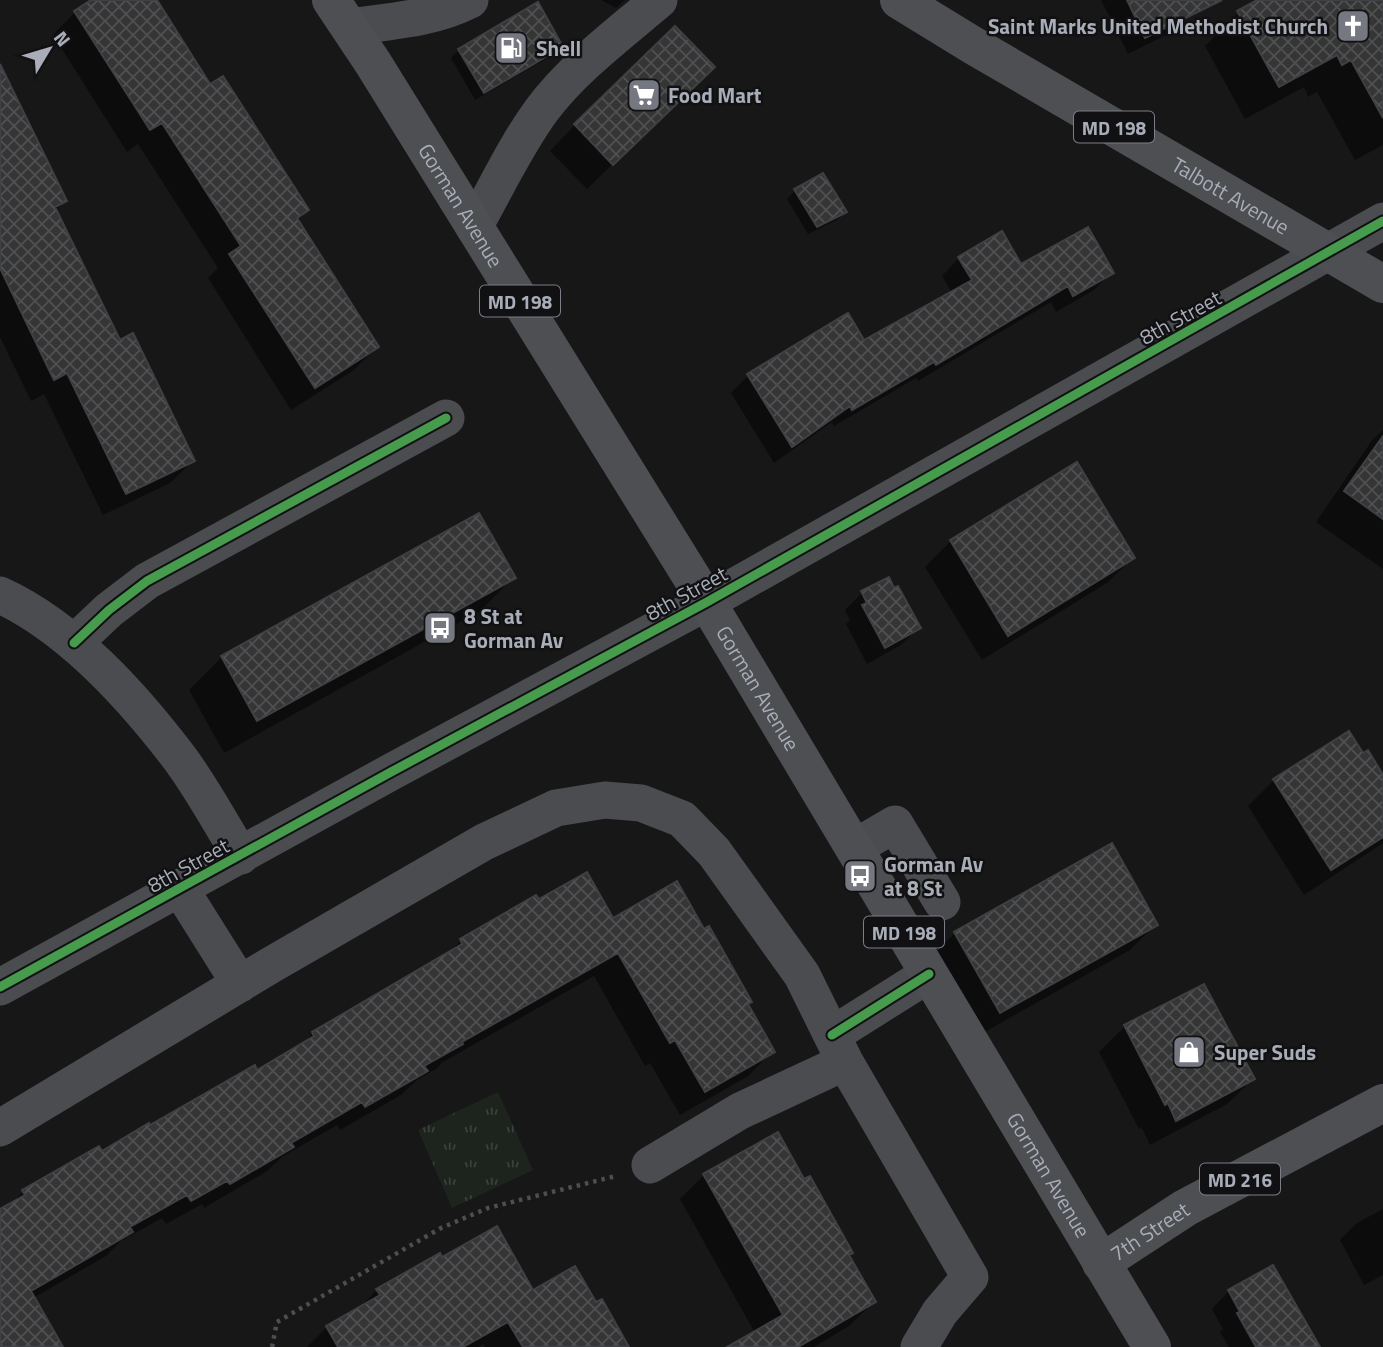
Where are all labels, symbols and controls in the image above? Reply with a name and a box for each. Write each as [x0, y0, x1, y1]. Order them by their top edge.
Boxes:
church icon: Saint Marks United Methodist Church [1334, 7, 1372, 45]
place label: Saint Marks United Methodist Church [988, 10, 1328, 42]
north arrow [14, 14, 84, 84]
text: N [47, 24, 78, 52]
fuel station icon: Shell [492, 29, 530, 67]
place label: Shell [536, 32, 581, 64]
supermarket icon: Food Mart [625, 76, 663, 114]
place label: Food Mart [668, 79, 762, 111]
road number: MD 198 [1074, 111, 1154, 142]
street label: Gorman Avenue [410, 137, 512, 274]
street label: Talbott Avenue [1166, 148, 1296, 242]
street label: 8th Street [1133, 281, 1227, 353]
road number: MD 198 [480, 286, 560, 316]
street label: 8th Street [639, 557, 733, 629]
place label: 8 St at Gorman Av [464, 600, 564, 656]
bus stop icon: 8 St at Gorman Av [421, 609, 459, 647]
street label: Gorman Avenue [708, 619, 808, 757]
street label: 8th Street [141, 829, 235, 901]
place label: Gorman Av at 8 St [884, 848, 984, 904]
bus stop icon: Gorman Av at 8 St [841, 857, 879, 895]
road number: MD 198 [864, 916, 944, 948]
shop icon: Super Suds [1170, 1033, 1208, 1071]
place label: Super Suds [1214, 1036, 1316, 1068]
street label: Gorman Avenue [999, 1106, 1099, 1244]
road number: MD 216 [1200, 1163, 1280, 1194]
street label: 7th Street [1103, 1193, 1196, 1269]

